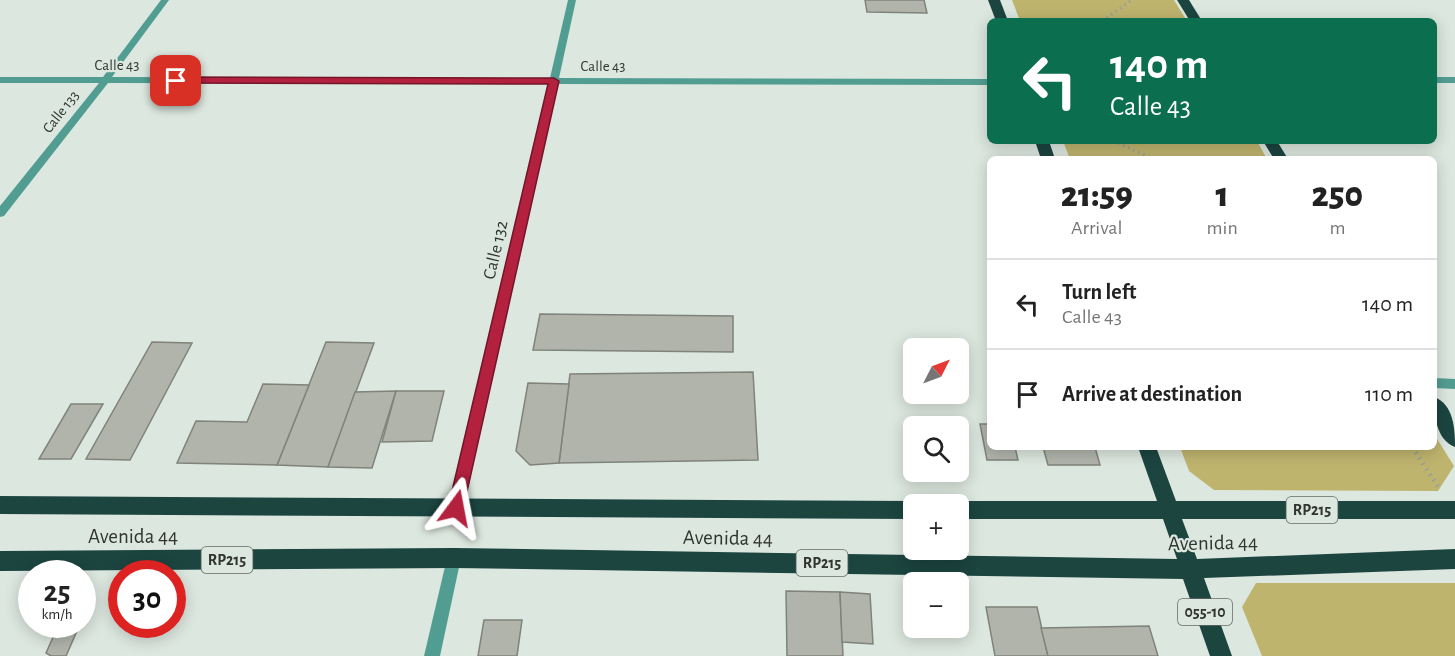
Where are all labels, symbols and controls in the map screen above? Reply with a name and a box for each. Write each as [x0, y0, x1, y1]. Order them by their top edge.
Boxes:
icon: left [1011, 42, 1089, 120]
text: 140 m [1110, 44, 1208, 86]
pin [150, 55, 201, 106]
street label: Calle 43 [95, 58, 139, 73]
street label: Calle 43 [581, 59, 625, 74]
icon: arrive [159, 64, 192, 97]
street label: Calle 133 [40, 88, 82, 136]
text: Calle 43 [1110, 93, 1191, 120]
text: 21:59 [1061, 177, 1133, 213]
text: 1 [1216, 177, 1229, 213]
text: 250 [1312, 177, 1363, 213]
text: Arrival [1071, 218, 1123, 238]
text: min [1207, 218, 1238, 238]
text: m [1329, 218, 1345, 238]
street label: Calle 132 [481, 219, 511, 281]
text: Turn left [1062, 281, 1136, 303]
icon: left [1011, 288, 1044, 321]
text: 140 m [1362, 293, 1413, 315]
text: Calle 43 [1062, 307, 1122, 327]
north arrow [903, 338, 969, 404]
map controls [903, 338, 969, 638]
icon: arrive [1011, 378, 1044, 411]
text: Arrive at destination [1062, 383, 1242, 405]
text: 110 m [1365, 383, 1413, 405]
button: search [903, 416, 969, 482]
position arrow [424, 476, 488, 540]
button: + [903, 494, 969, 560]
road number: RP215 [1286, 497, 1338, 523]
street label: Avenida 44 [88, 526, 178, 547]
street label: Avenida 44 [683, 527, 773, 549]
street label: Avenida 44 [1168, 532, 1258, 554]
road number: RP215 [202, 547, 252, 573]
road number: RP215 [796, 550, 848, 576]
speed limit sign: 30 [108, 560, 186, 638]
button: − [903, 572, 969, 638]
text: 25 [43, 577, 71, 607]
road number: 055-10 [1178, 599, 1232, 625]
text: km/h [42, 607, 72, 622]

